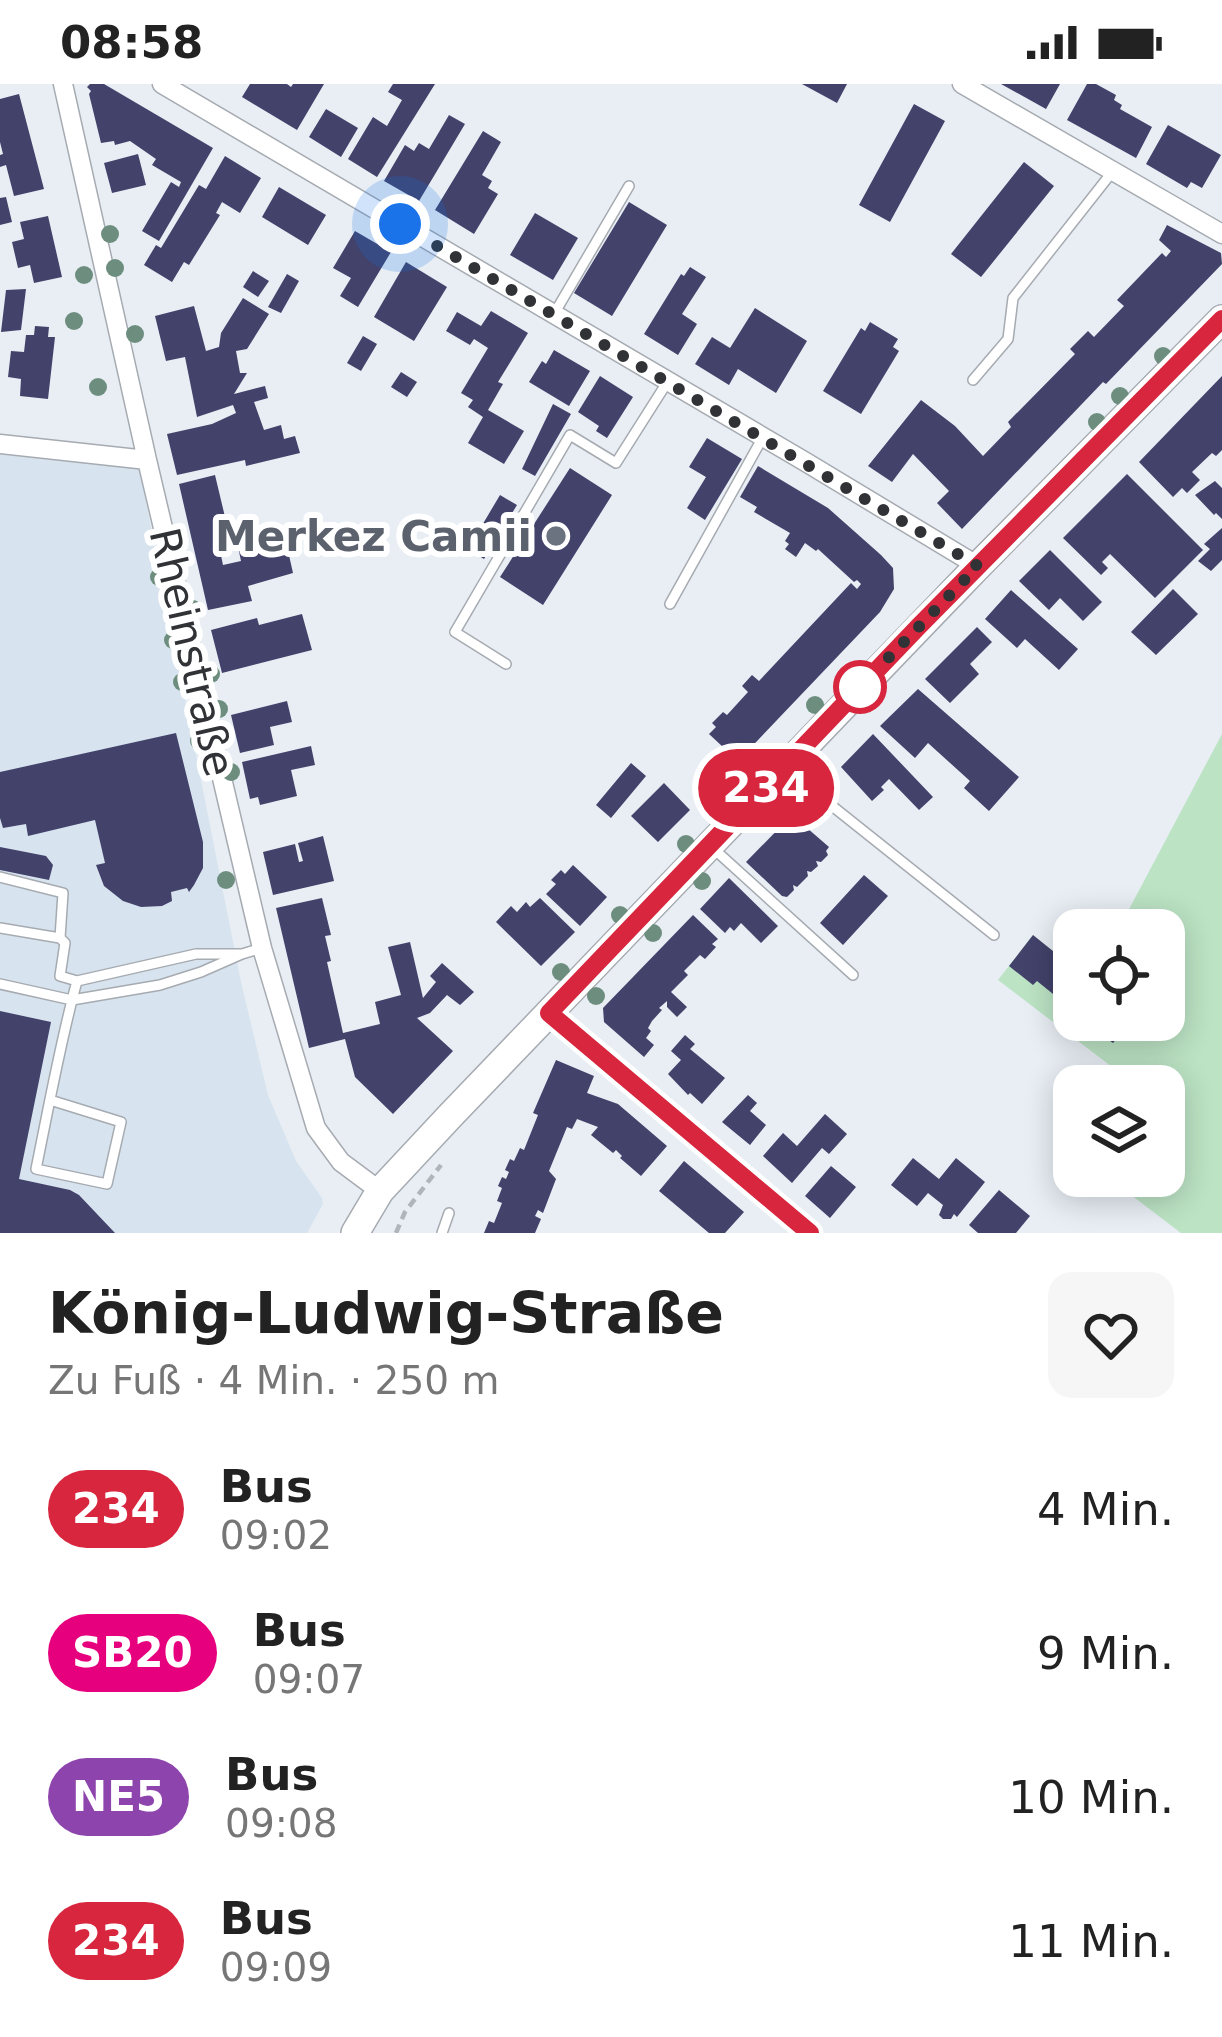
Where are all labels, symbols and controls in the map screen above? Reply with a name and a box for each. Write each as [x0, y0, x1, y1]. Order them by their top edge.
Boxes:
text: 08:58 [60, 16, 203, 69]
your location [370, 194, 430, 254]
place label: Merkez Camii [215, 512, 532, 561]
street label: Rheinstraße [140, 523, 244, 781]
marker: Merkez Camii [543, 523, 569, 549]
unlabelled marker [835, 662, 885, 712]
line badge: 234 [697, 749, 835, 827]
text: 234 [722, 763, 810, 812]
map controls [1053, 909, 1185, 1197]
button: locate [1053, 909, 1185, 1041]
button: layers [1053, 1065, 1185, 1197]
button: heart [1048, 1272, 1174, 1398]
text: König-Ludwig-Straße [48, 1280, 724, 1346]
text: Zu Fuß · 4 Min. · 250 m [48, 1358, 499, 1403]
text: Bus [220, 1460, 313, 1513]
text: 4 Min. [1037, 1483, 1174, 1536]
text: 234 [72, 1484, 160, 1533]
text: 09:02 [220, 1513, 332, 1558]
text: Bus [253, 1604, 346, 1657]
text: 9 Min. [1037, 1627, 1174, 1680]
text: SB20 [72, 1628, 193, 1677]
text: 09:07 [253, 1657, 365, 1702]
text: Bus [225, 1748, 318, 1801]
text: 10 Min. [1008, 1771, 1174, 1824]
text: NE5 [72, 1772, 165, 1821]
text: 09:08 [225, 1801, 337, 1846]
text: Bus [220, 1892, 313, 1945]
text: 11 Min. [1008, 1915, 1174, 1968]
text: 234 [72, 1916, 160, 1965]
text: 09:09 [220, 1945, 332, 1990]

